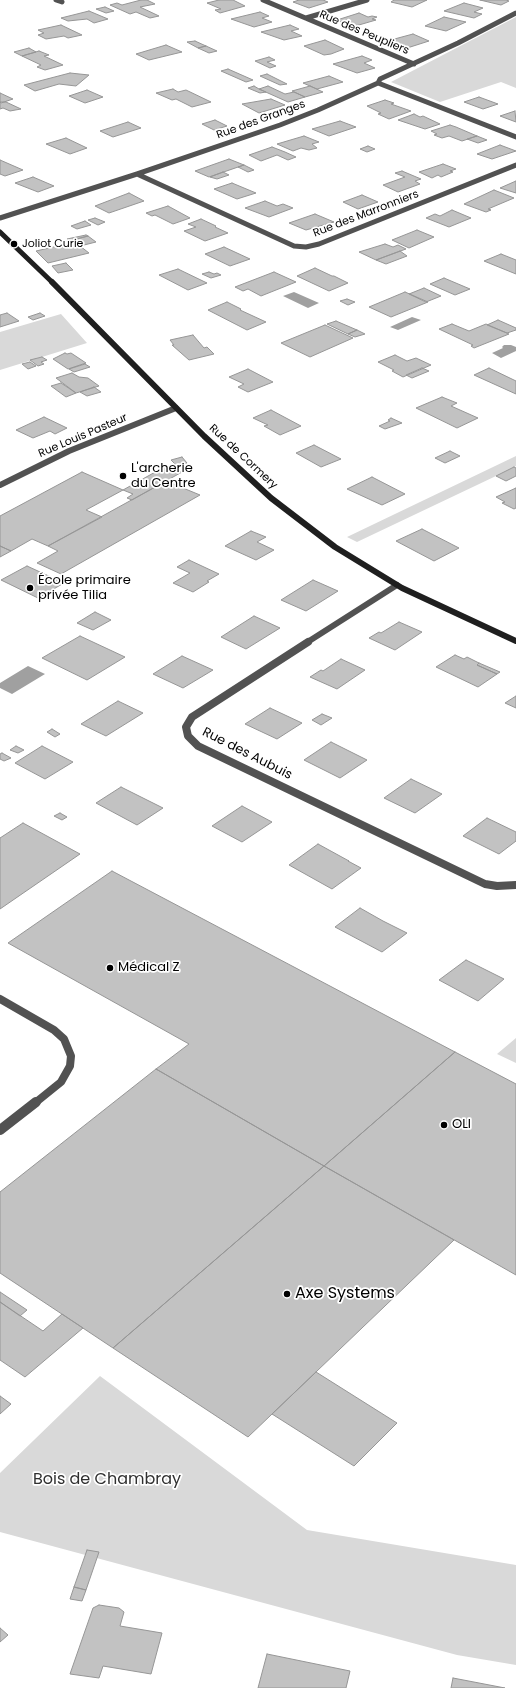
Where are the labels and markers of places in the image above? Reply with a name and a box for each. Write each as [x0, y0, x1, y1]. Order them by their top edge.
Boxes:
place label: Joliot Curie [22, 237, 83, 251]
marker: Joliot Curie [9, 239, 19, 249]
place label: L'archerie du Centre [131, 461, 196, 492]
marker: L'archerie du Centre [118, 471, 128, 481]
place label: École primaire privée Tilia [38, 573, 131, 604]
marker: École primaire privée Tilia [25, 583, 35, 593]
place label: Médical Z [118, 960, 180, 976]
marker: Médical Z [105, 963, 115, 973]
place label: OLI [452, 1117, 471, 1133]
marker: OLI [439, 1120, 449, 1130]
place label: Axe Systems [295, 1284, 395, 1304]
marker: Axe Systems [282, 1289, 292, 1299]

